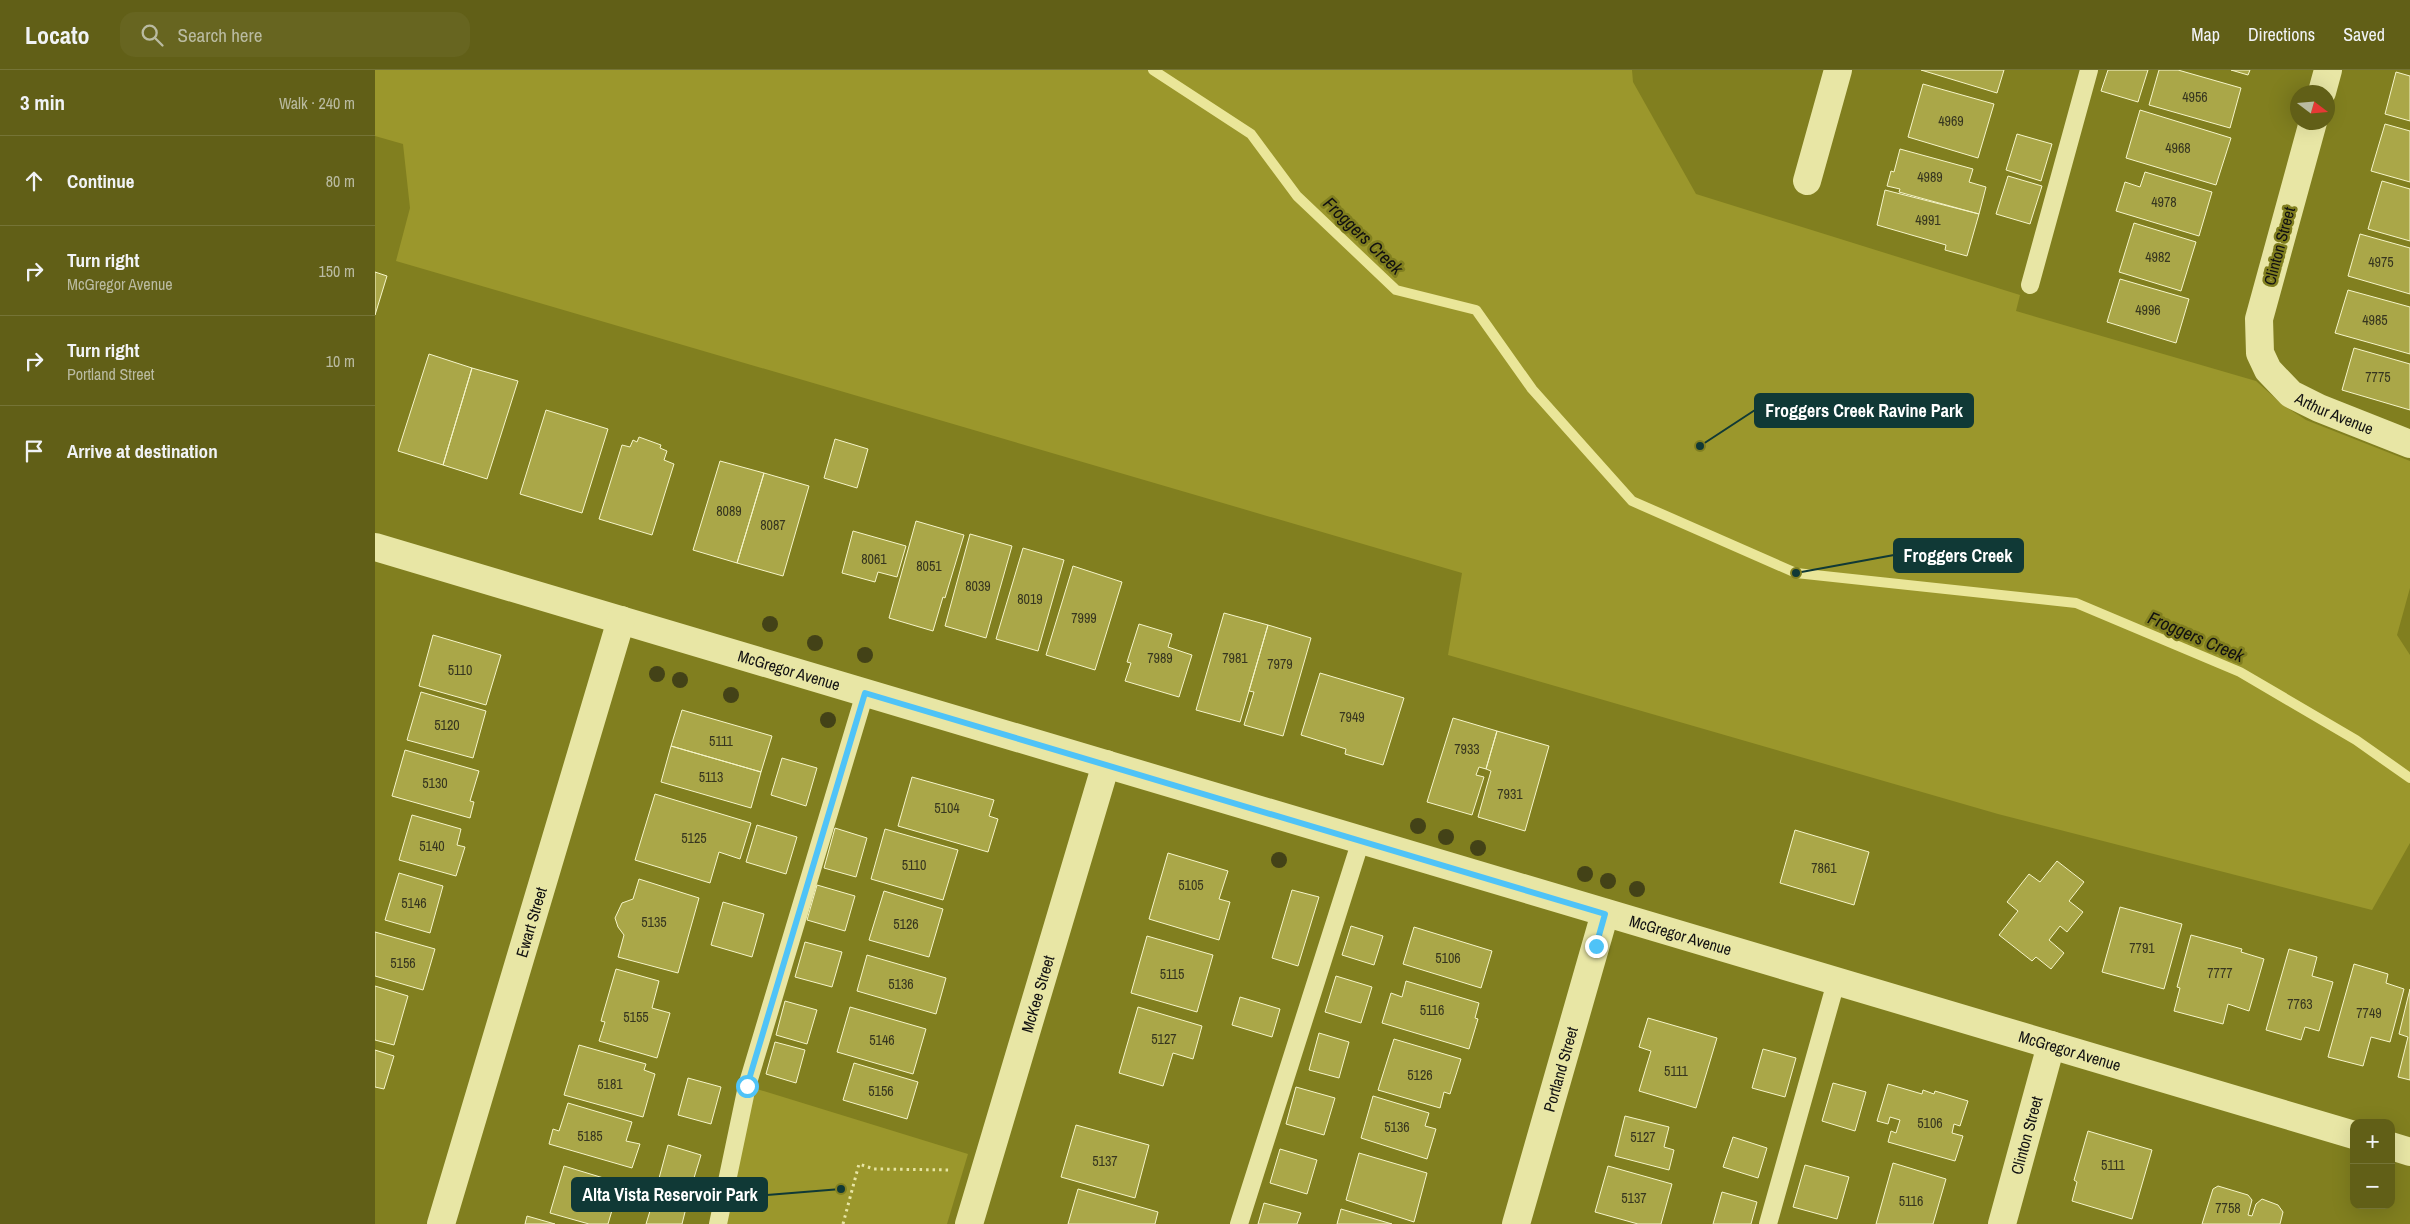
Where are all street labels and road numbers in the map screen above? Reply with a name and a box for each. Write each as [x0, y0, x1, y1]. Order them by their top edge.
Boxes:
street label: Clinton Street [2258, 204, 2300, 288]
street label: Arthur Avenue [2291, 386, 2377, 440]
street label: McGregor Avenue [735, 644, 843, 696]
street label: Ewart Street [510, 884, 552, 960]
street label: McGregor Avenue [1627, 909, 1734, 960]
street label: McKee Street [1016, 952, 1060, 1035]
street label: Portland Street [1538, 1024, 1583, 1114]
street label: McGregor Avenue [2016, 1025, 2124, 1076]
street label: Clinton Street [2005, 1093, 2048, 1177]

